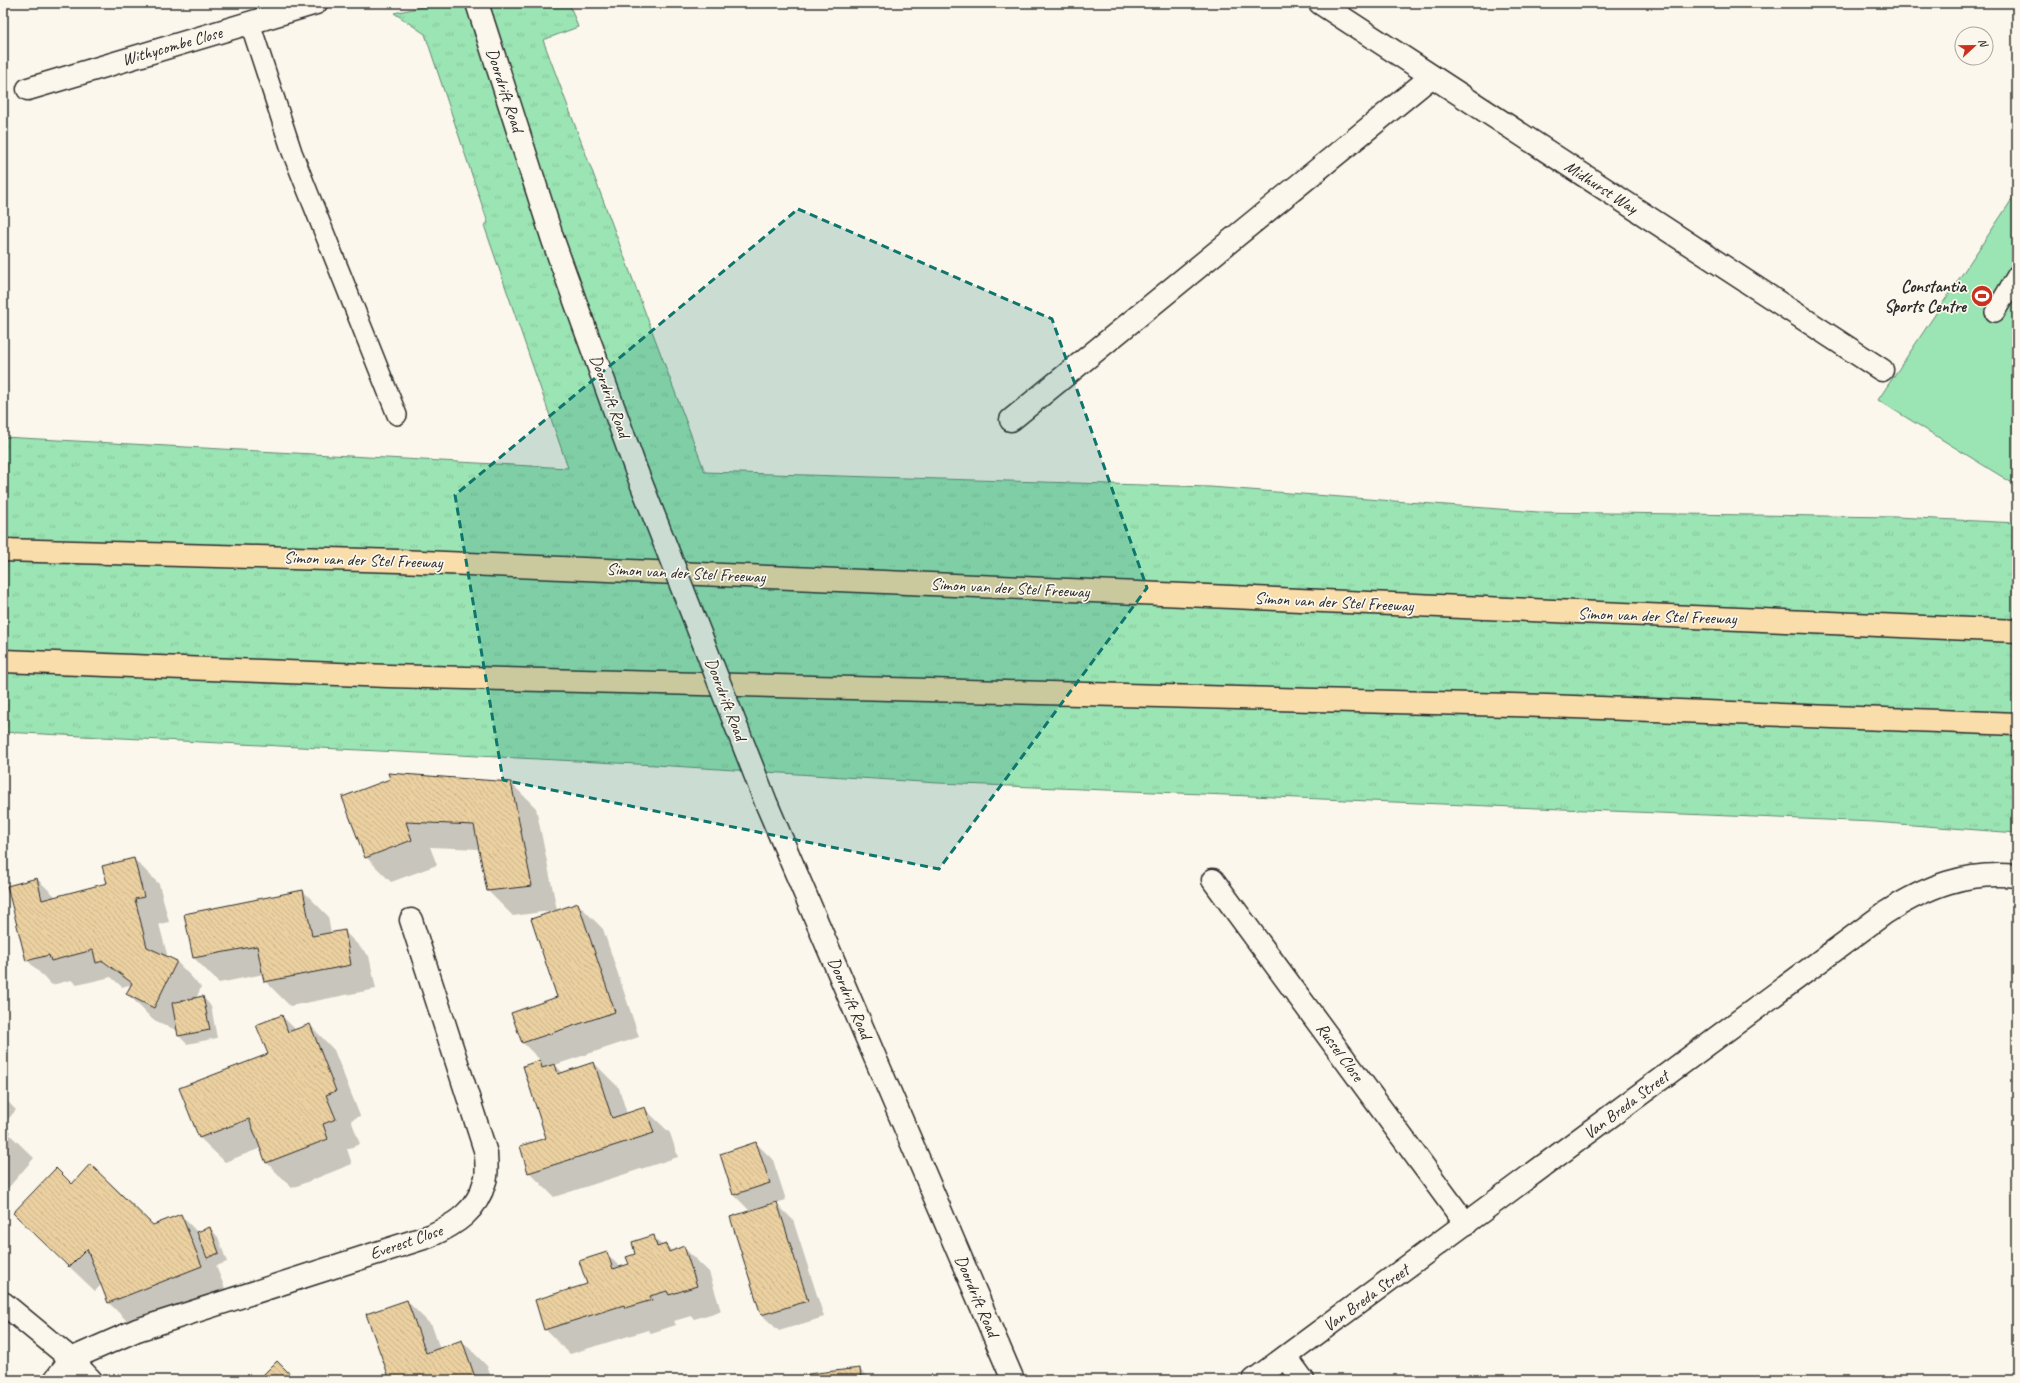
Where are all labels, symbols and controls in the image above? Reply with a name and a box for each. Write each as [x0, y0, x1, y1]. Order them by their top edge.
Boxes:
street label: Withycombe Close [120, 21, 226, 70]
north arrow [1954, 26, 1994, 66]
text: N [1976, 36, 1992, 50]
street label: Doordrift Road [482, 46, 529, 137]
street label: Midhurst Way [1560, 156, 1643, 219]
place label: Constantia Sports Centre [1884, 276, 1967, 317]
sports icon: Constantia Sports Centre [1969, 283, 1995, 309]
street label: Doordrift Road [585, 352, 635, 442]
street label: Simon van der Stel Freeway [283, 547, 444, 573]
street label: Simon van der Stel Freeway [606, 558, 767, 588]
street label: Simon van der Stel Freeway [930, 573, 1091, 603]
street label: Simon van der Stel Freeway [1254, 587, 1415, 617]
street label: Simon van der Stel Freeway [1577, 603, 1738, 629]
street label: Doordrift Road [701, 655, 752, 745]
street label: Doordrift Road [823, 954, 877, 1044]
street label: Russel Close [1312, 1019, 1369, 1087]
street label: Van Breda Street [1579, 1065, 1675, 1144]
street label: Everest Close [367, 1219, 446, 1264]
street label: Doordrift Road [950, 1252, 1004, 1342]
street label: Van Breda Street [1319, 1258, 1415, 1336]

